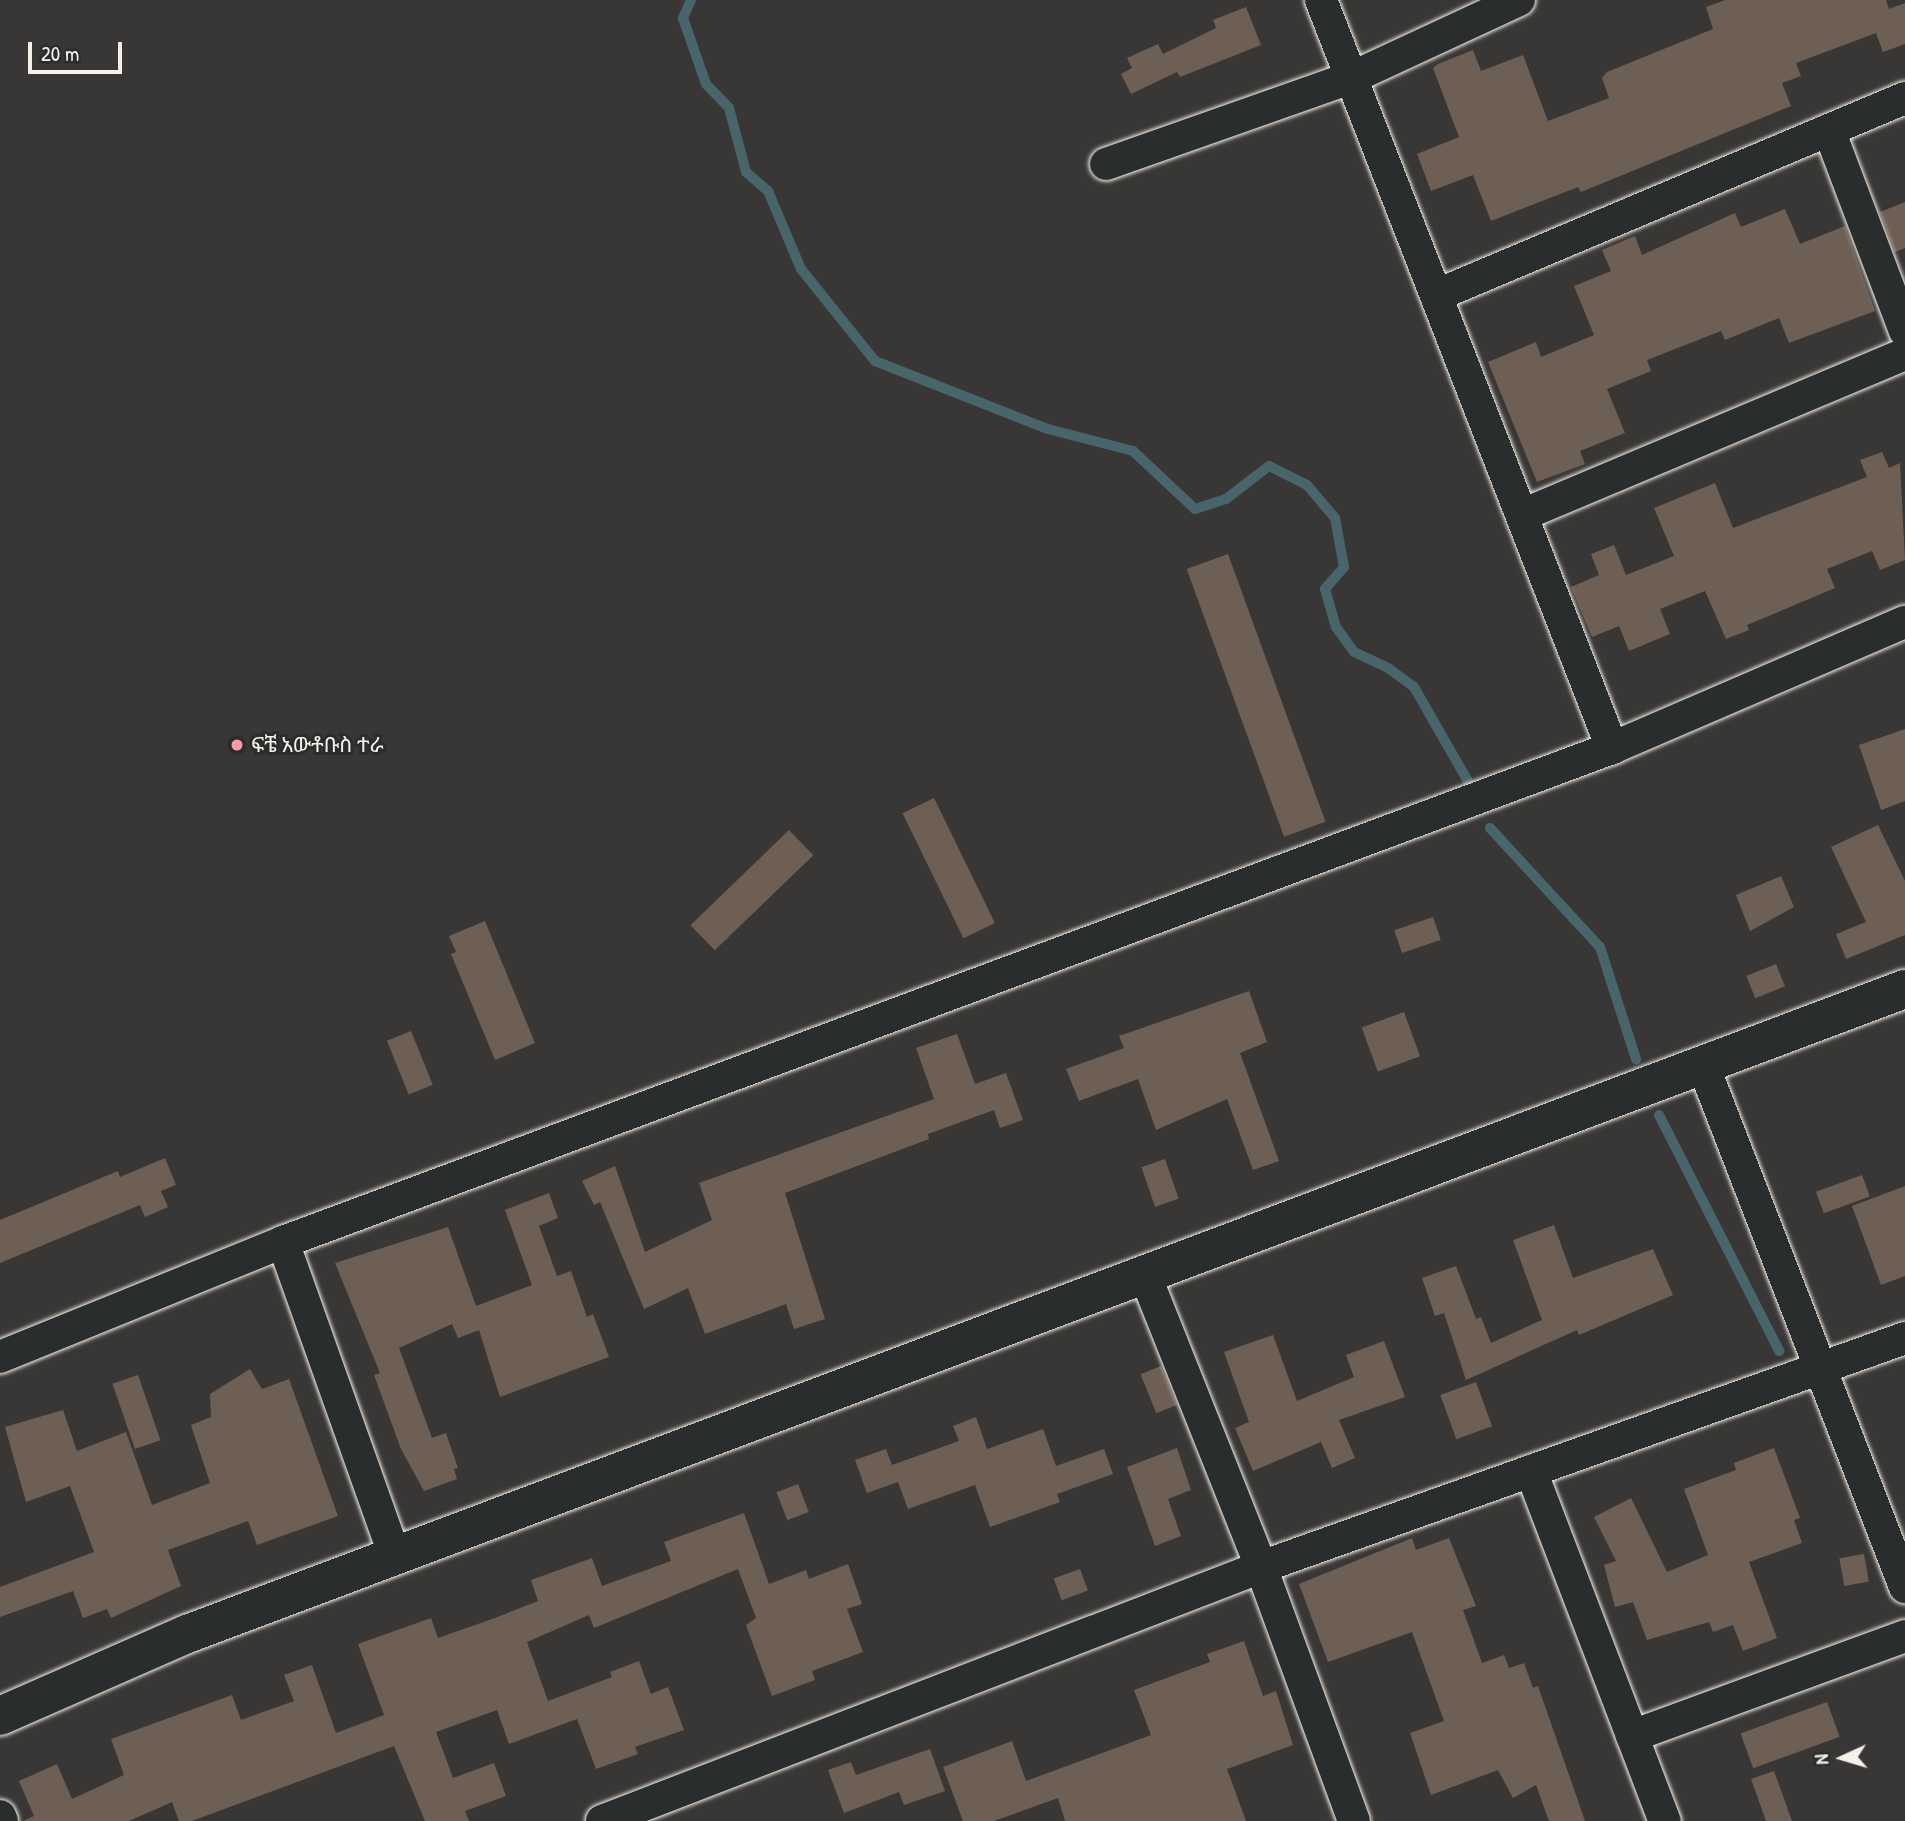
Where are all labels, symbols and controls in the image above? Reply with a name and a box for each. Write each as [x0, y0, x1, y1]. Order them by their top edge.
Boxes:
scale bar [32, 28, 126, 72]
text: 20 m [41, 39, 79, 68]
place label: ፍቼ አውቶቡስ ተራ [251, 732, 384, 758]
marker: ፍቼ አውቶቡስ ተራ [229, 737, 245, 753]
north arrow [1807, 1723, 1877, 1793]
text: N [1808, 1754, 1834, 1765]

